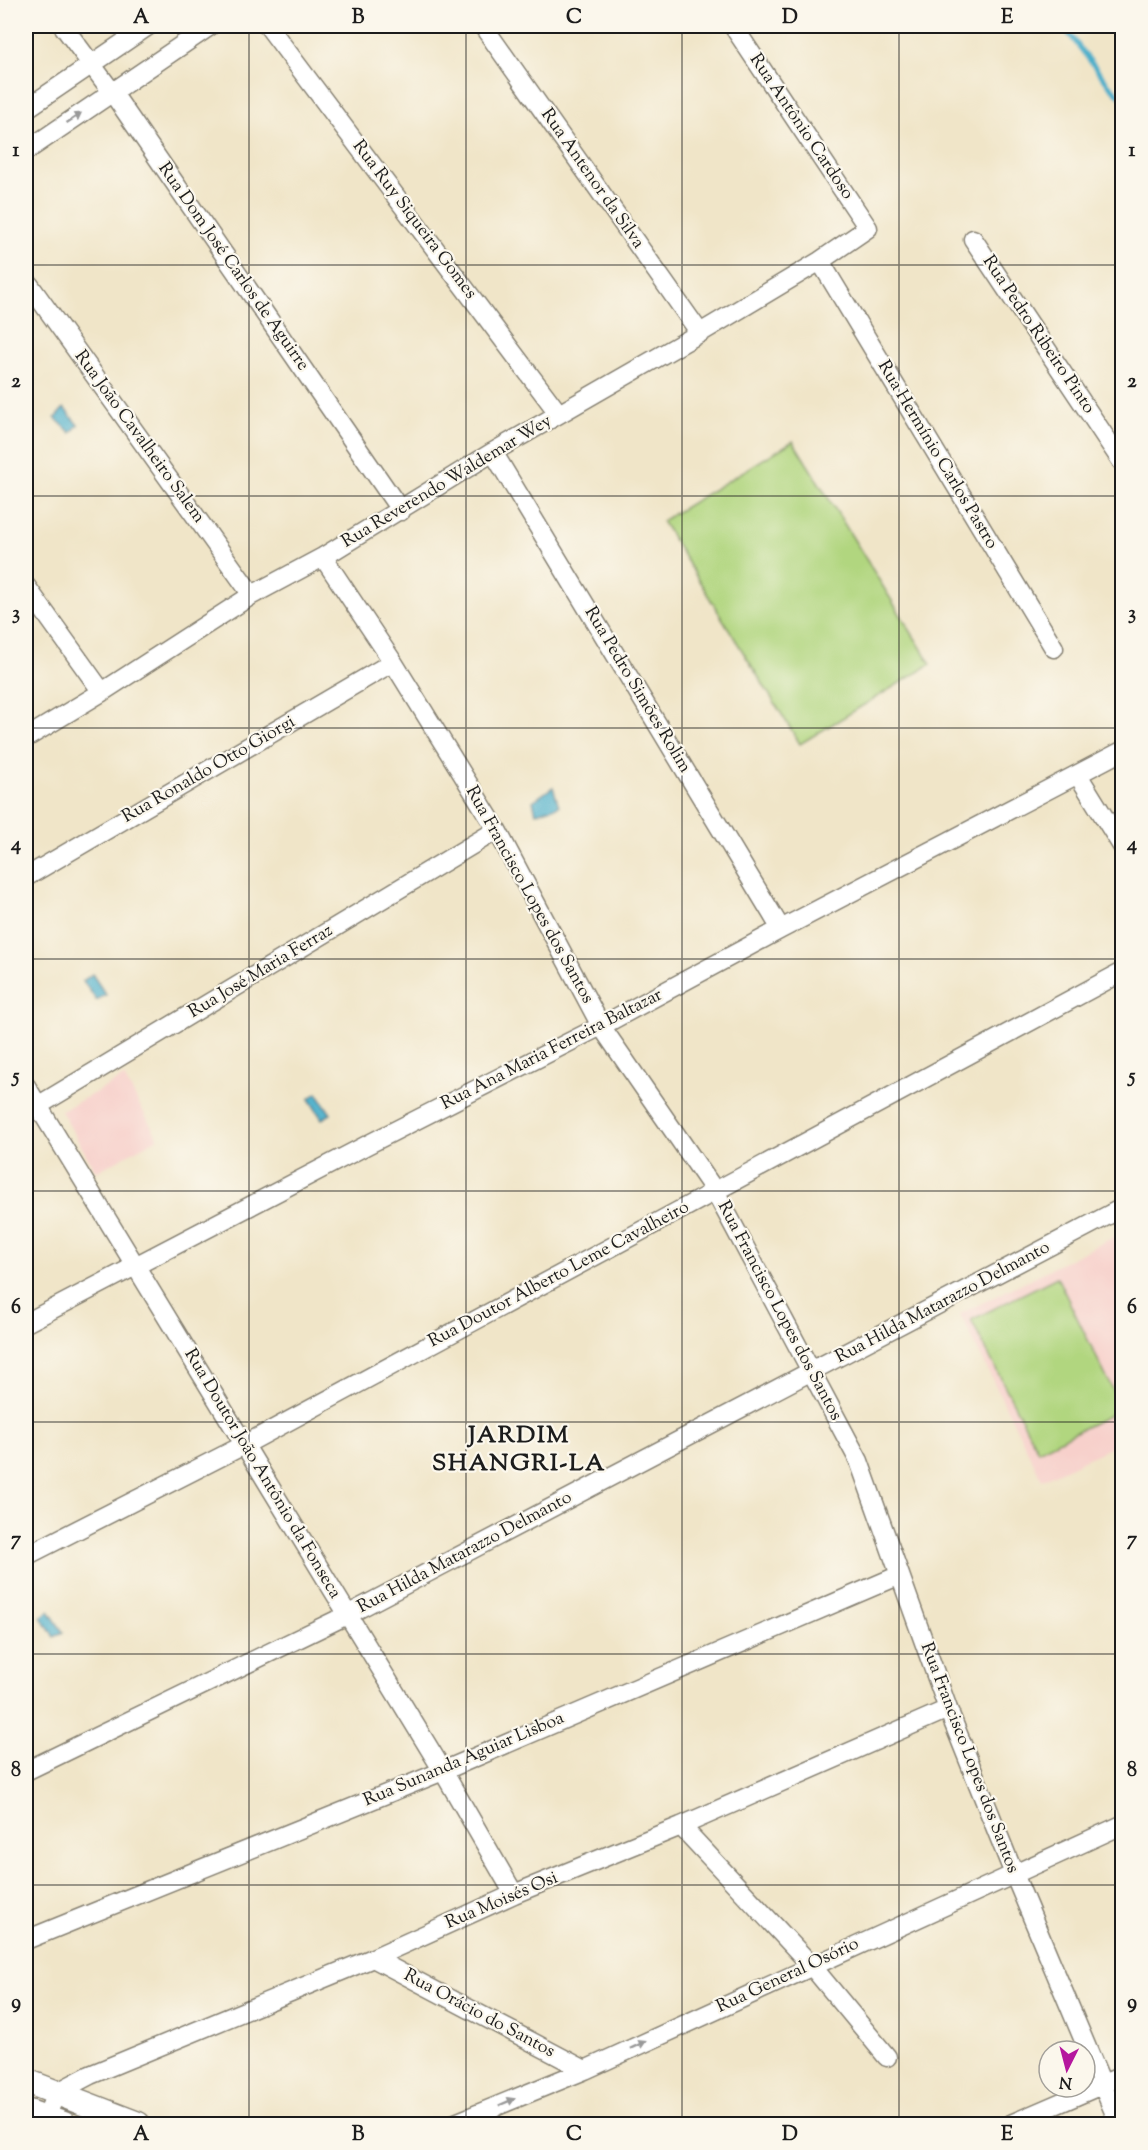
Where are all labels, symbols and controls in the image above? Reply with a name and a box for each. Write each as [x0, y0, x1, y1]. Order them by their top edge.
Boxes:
text: A [133, 4, 150, 33]
text: B [352, 4, 365, 33]
text: C [566, 4, 582, 33]
text: D [782, 4, 798, 33]
text: E [1001, 4, 1014, 33]
street label: Rua Antônio Cardoso [742, 49, 860, 205]
street label: Rua Antenor da Silva [534, 104, 650, 254]
one-way arrow [66, 113, 82, 124]
street label: Rua Ruy Siqueira Gomes [345, 135, 483, 305]
text: 1 [13, 137, 20, 166]
text: 1 [1129, 137, 1136, 166]
street label: Rua Dom José Carlos de Aguirre [151, 157, 315, 377]
street label: Rua Pedro Ribeiro Pinto [975, 251, 1101, 420]
street label: Rua João Cavalheiro Salem [67, 345, 211, 529]
street label: Rua Hermínio Carlos Pastro [870, 356, 1004, 554]
text: 2 [11, 368, 21, 397]
text: 2 [1127, 368, 1137, 397]
street label: Rua Reverendo Waldemar Wey [337, 409, 557, 555]
text: 3 [12, 600, 20, 629]
text: 3 [1128, 600, 1136, 629]
street label: Rua Pedro Simões Rolim [577, 602, 697, 778]
street label: Rua Ronaldo Otto Giorgi [118, 710, 300, 830]
street label: Rua Francisco Lopes dos Santos [458, 781, 600, 1009]
text: 4 [10, 831, 21, 860]
text: 4 [1126, 831, 1137, 860]
street label: Rua José Maria Ferraz [184, 918, 338, 1026]
street label: Rua Ana Maria Ferreira Baltazar [437, 983, 667, 1117]
text: 5 [11, 1063, 20, 1092]
text: 5 [1127, 1063, 1136, 1092]
street label: Rua Doutor Alberto Leme Cavalheiro [424, 1195, 694, 1355]
street label: Rua Francisco Lopes dos Santos [710, 1197, 848, 1425]
street label: Rua Hilda Matarazzo Delmanto [831, 1235, 1055, 1371]
text: 6 [11, 1294, 21, 1323]
text: 6 [1127, 1294, 1137, 1323]
street label: Rua Doutor João Antônio da Fonseca [177, 1344, 347, 1604]
district label: JARDIM SHANGRI-LA [432, 1419, 606, 1481]
street label: Rua Hilda Matarazzo Delmanto [353, 1485, 577, 1621]
text: 7 [11, 1526, 22, 1555]
text: 7 [1127, 1526, 1138, 1555]
street label: Rua Francisco Lopes dos Santos [913, 1639, 1025, 1877]
street label: Rua Sunanda Aguiar Lisboa [360, 1706, 568, 1814]
text: 8 [11, 1757, 21, 1786]
text: 8 [1127, 1757, 1137, 1786]
street label: Rua Moisés Osi [442, 1866, 562, 1936]
street label: Rua General Osório [712, 1931, 864, 2020]
street label: Rua Orácio do Santos [399, 1963, 559, 2065]
text: 9 [11, 1989, 21, 2018]
text: 9 [1127, 1989, 1137, 2018]
north arrow [1037, 2039, 1097, 2099]
one-way arrow [629, 2041, 646, 2050]
text: N [1058, 2069, 1073, 2094]
one-way arrow [498, 2097, 516, 2107]
text: A [133, 2121, 150, 2150]
text: B [352, 2121, 365, 2150]
text: C [566, 2121, 582, 2150]
text: D [782, 2121, 798, 2150]
text: E [1001, 2121, 1014, 2150]

